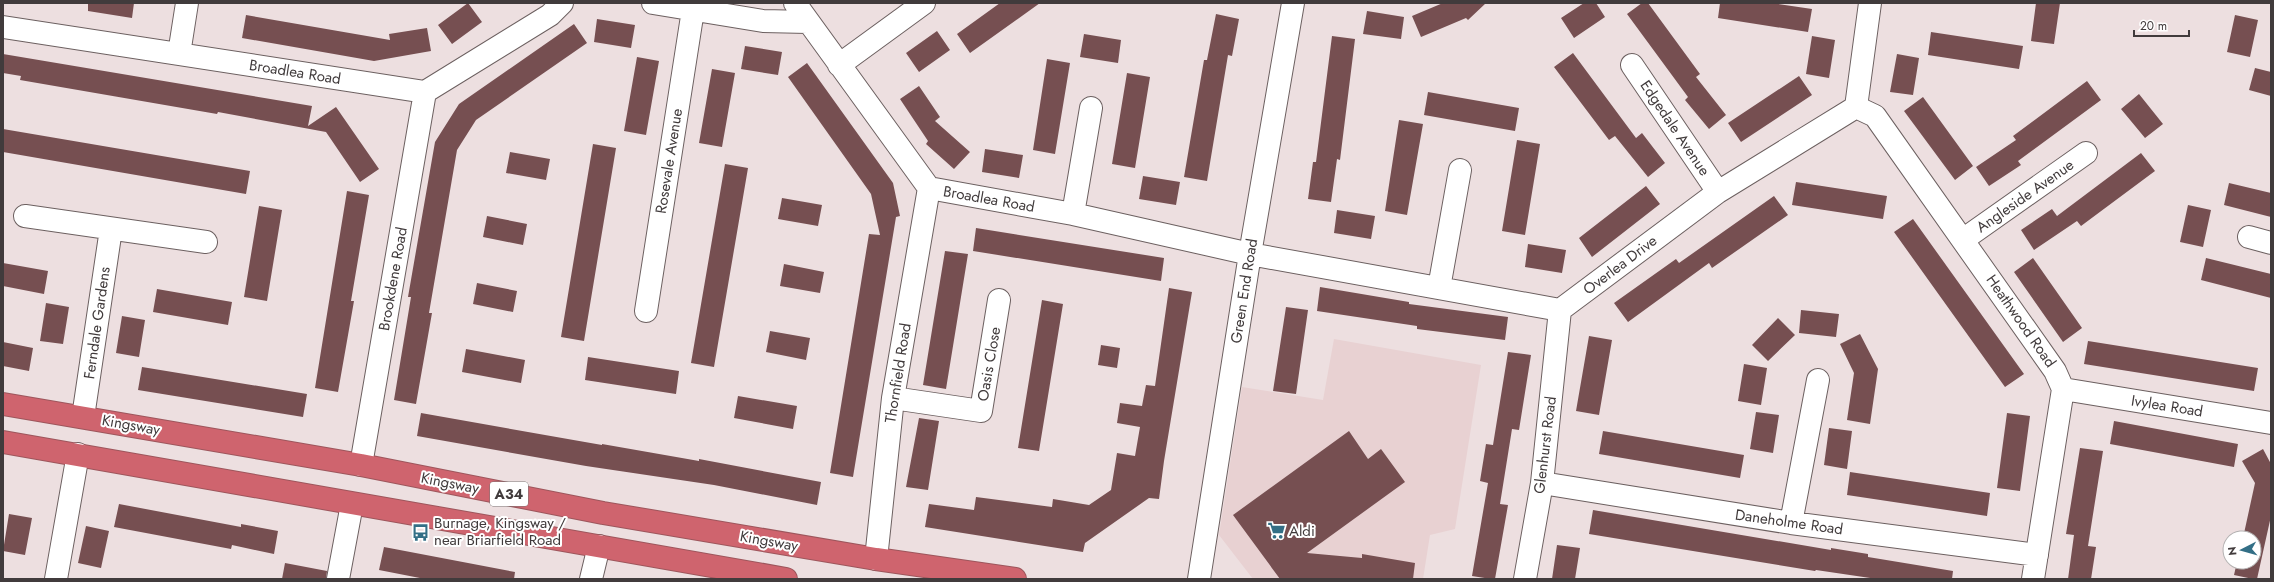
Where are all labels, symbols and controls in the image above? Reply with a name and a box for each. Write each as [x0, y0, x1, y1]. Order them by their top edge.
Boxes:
scale bar [2134, 12, 2189, 38]
text: 20 m [2140, 17, 2167, 35]
street label: Broadlea Road [248, 54, 342, 90]
street label: Edgedale Avenue [1635, 76, 1715, 180]
street label: Rosevale Avenue [650, 106, 688, 215]
street label: Angleside Avenue [1972, 154, 2079, 238]
street label: Broadlea Road [942, 180, 1036, 218]
street label: Brookdene Road [373, 225, 413, 333]
street label: Overlea Drive [1578, 230, 1662, 300]
street label: Green End Road [1225, 237, 1263, 345]
street label: Ferndale Gardens [78, 265, 116, 381]
street label: Heathwood Road [1981, 270, 2061, 372]
street label: Thornfield Road [879, 321, 917, 425]
street label: Oasis Close [972, 325, 1006, 403]
street label: Ivylea Road [2129, 389, 2205, 423]
street label: Glenhurst Road [1528, 395, 1562, 495]
street label: Kingsway [100, 409, 162, 441]
street label: Kingsway [419, 467, 481, 499]
road number: A34 [490, 482, 528, 506]
street label: Daneholme Road [1734, 504, 1844, 540]
place label: Burnage, Kingsway / near Briarfield Road [434, 512, 566, 551]
place label: Aldi [1289, 520, 1315, 542]
supermarket icon: Aldi [1266, 521, 1286, 541]
bus stop icon: Burnage, Kingsway / near Briarfield Road [411, 522, 431, 542]
street label: Kingsway [738, 525, 800, 557]
north arrow [2222, 530, 2262, 570]
text: N [2224, 546, 2240, 556]

